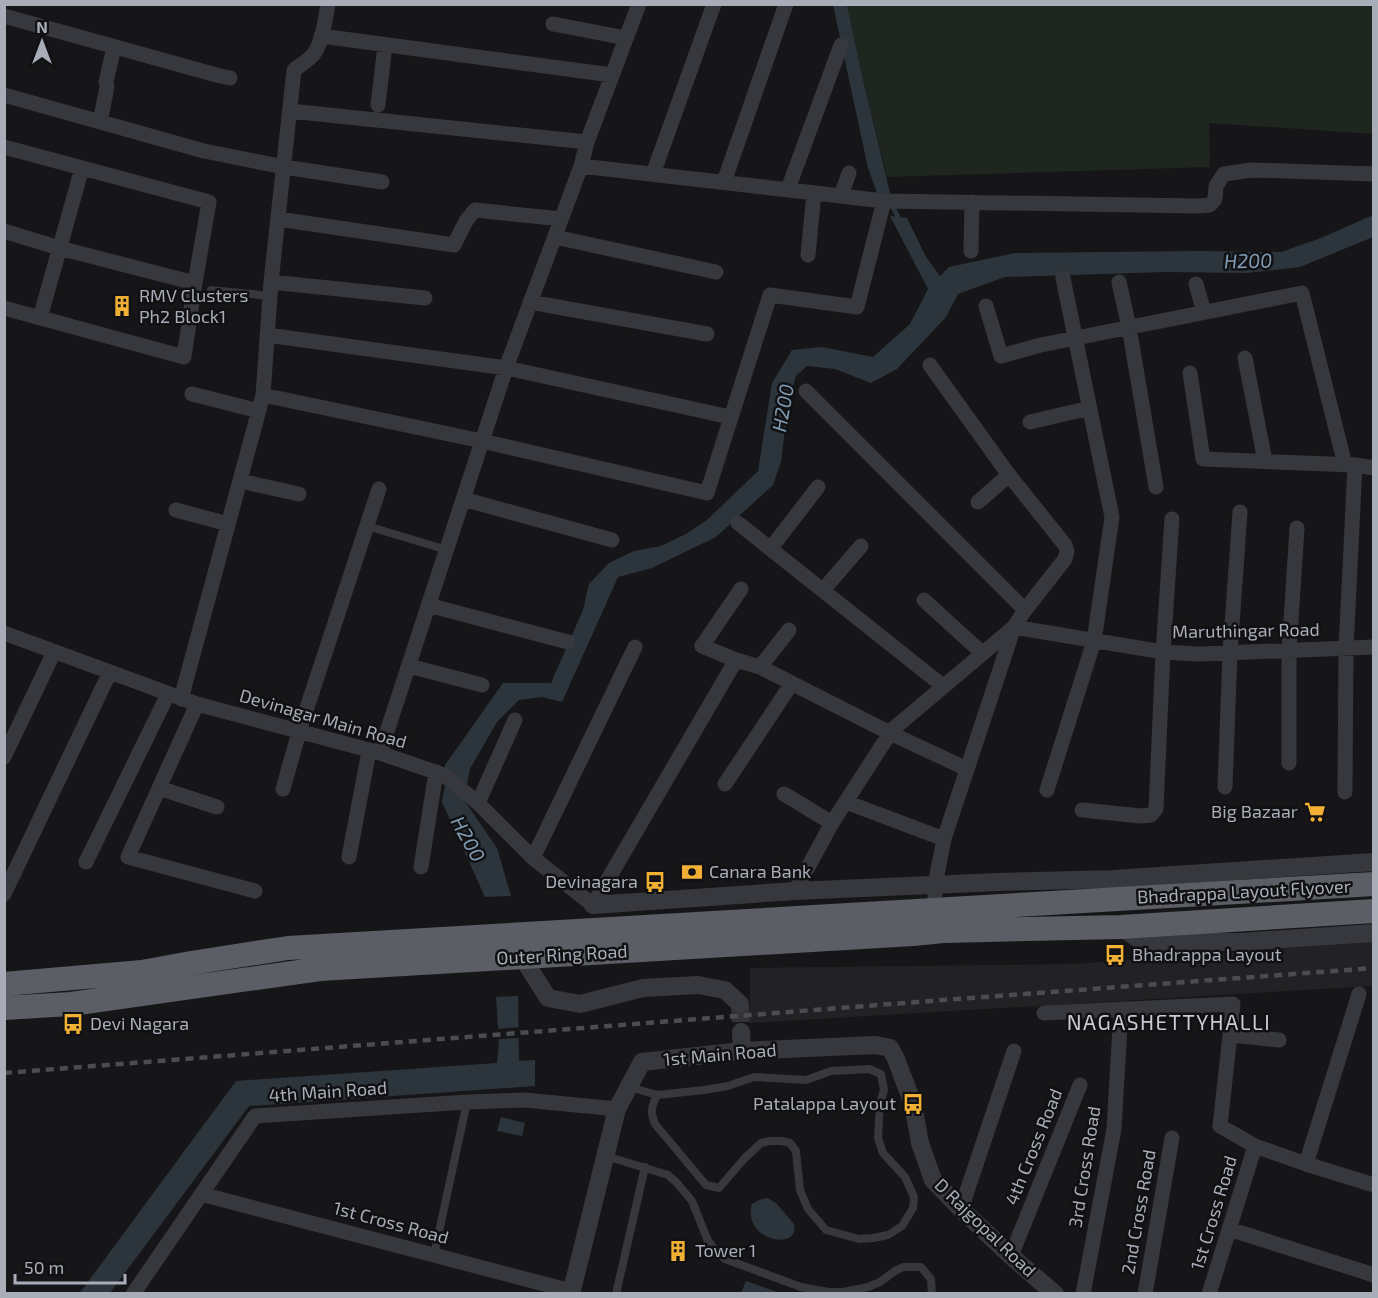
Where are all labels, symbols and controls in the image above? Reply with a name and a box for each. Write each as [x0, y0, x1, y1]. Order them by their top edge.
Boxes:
north arrow [12, 12, 72, 72]
text: N [36, 17, 48, 36]
water label: H200 [1224, 248, 1272, 272]
place label: RMV Clusters Ph2 Block1 [139, 284, 248, 327]
building icon: RMV Clusters Ph2 Block1 [110, 294, 134, 318]
water label: H200 [766, 382, 798, 434]
street label: Maruthingar Road [1172, 618, 1320, 642]
street label: Devinagar Main Road [237, 684, 409, 752]
place label: Big Bazaar [1211, 800, 1298, 822]
supermarket icon: Big Bazaar [1303, 800, 1327, 824]
water label: H200 [447, 811, 491, 866]
bank icon: Canara Bank [680, 860, 704, 884]
place label: Canara Bank [709, 860, 811, 882]
place label: Devinagara [545, 870, 638, 892]
bus stop icon: Devinagara [643, 870, 667, 894]
street label: Bhadrappa Layout Flyover [1136, 874, 1351, 908]
street label: Outer Ring Road [496, 940, 628, 968]
bus stop icon: Bhadrappa Layout [1103, 943, 1127, 967]
place label: Bhadrappa Layout [1132, 943, 1282, 965]
district label: NAGASHETTYHALLI [1067, 1009, 1271, 1034]
bus stop icon: Devi Nagara [61, 1012, 85, 1036]
place label: Devi Nagara [90, 1012, 189, 1034]
street label: 1st Main Road [663, 1038, 777, 1070]
street label: 4th Main Road [268, 1076, 388, 1106]
street label: 4th Cross Road [1000, 1085, 1066, 1208]
place label: Patalappa Layout [753, 1092, 896, 1114]
bus stop icon: Patalappa Layout [901, 1092, 925, 1116]
street label: 3rd Cross Road [1064, 1105, 1104, 1229]
street label: 2nd Cross Road [1116, 1148, 1160, 1276]
street label: 1st Cross Road [1185, 1153, 1241, 1273]
street label: D Rajgopal Road [930, 1173, 1041, 1281]
street label: 1st Cross Road [331, 1196, 451, 1248]
building icon: Tower 1 [666, 1239, 690, 1263]
place label: Tower 1 [695, 1239, 756, 1261]
scale bar [15, 1247, 124, 1285]
text: 50 m [24, 1256, 64, 1278]

